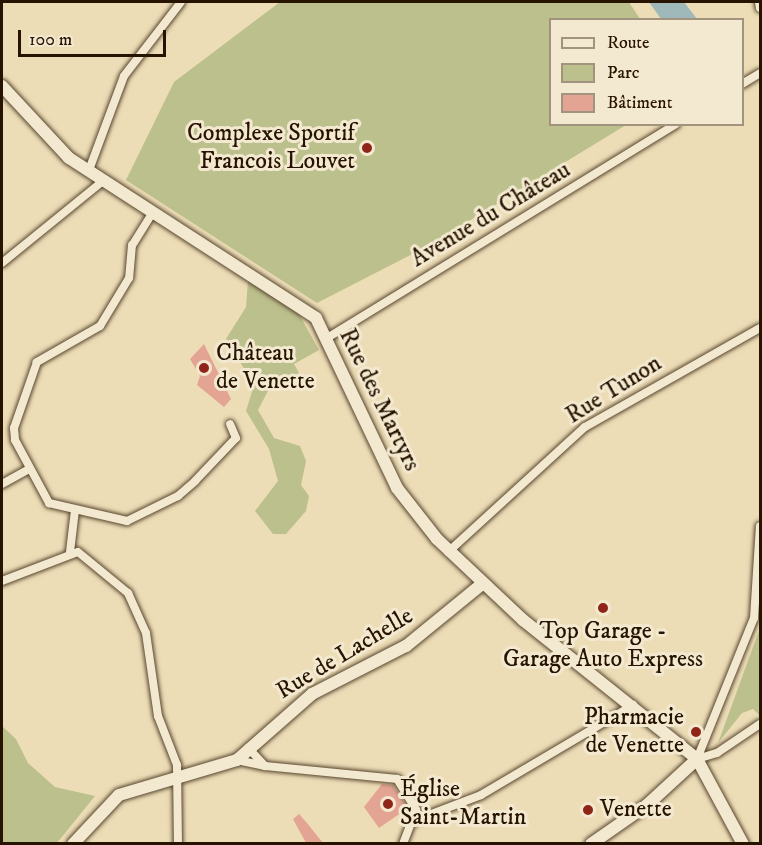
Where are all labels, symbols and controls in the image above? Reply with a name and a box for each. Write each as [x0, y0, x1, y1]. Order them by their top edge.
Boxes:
scale bar [21, 18, 170, 56]
legend [549, 18, 744, 126]
text: 100 m [29, 29, 72, 51]
text: Route [607, 32, 650, 54]
text: Parc [607, 62, 639, 84]
text: Bâtiment [607, 92, 672, 114]
place label: Complexe Sportif Francois Louvet [187, 120, 355, 176]
marker: Complexe Sportif Francois Louvet [360, 141, 374, 155]
street label: Avenue du Château [406, 156, 576, 274]
street label: Rue des Martyrs [332, 324, 426, 476]
place label: Château de Venette [216, 340, 315, 396]
street label: Rue Tunon [561, 349, 667, 431]
marker: Château de Venette [197, 361, 211, 375]
marker: Top Garage - Garage Auto Express [596, 601, 610, 615]
street label: Rue de Lachelle [271, 602, 419, 706]
place label: Top Garage - Garage Auto Express [503, 618, 703, 674]
place label: Pharmacie de Venette [584, 704, 684, 760]
marker: Pharmacie de Venette [689, 725, 703, 739]
place label: Église Saint-Martin [400, 776, 526, 832]
place label: Venette [600, 796, 672, 824]
marker: Église Saint-Martin [381, 797, 395, 811]
marker: Venette [581, 803, 595, 817]

